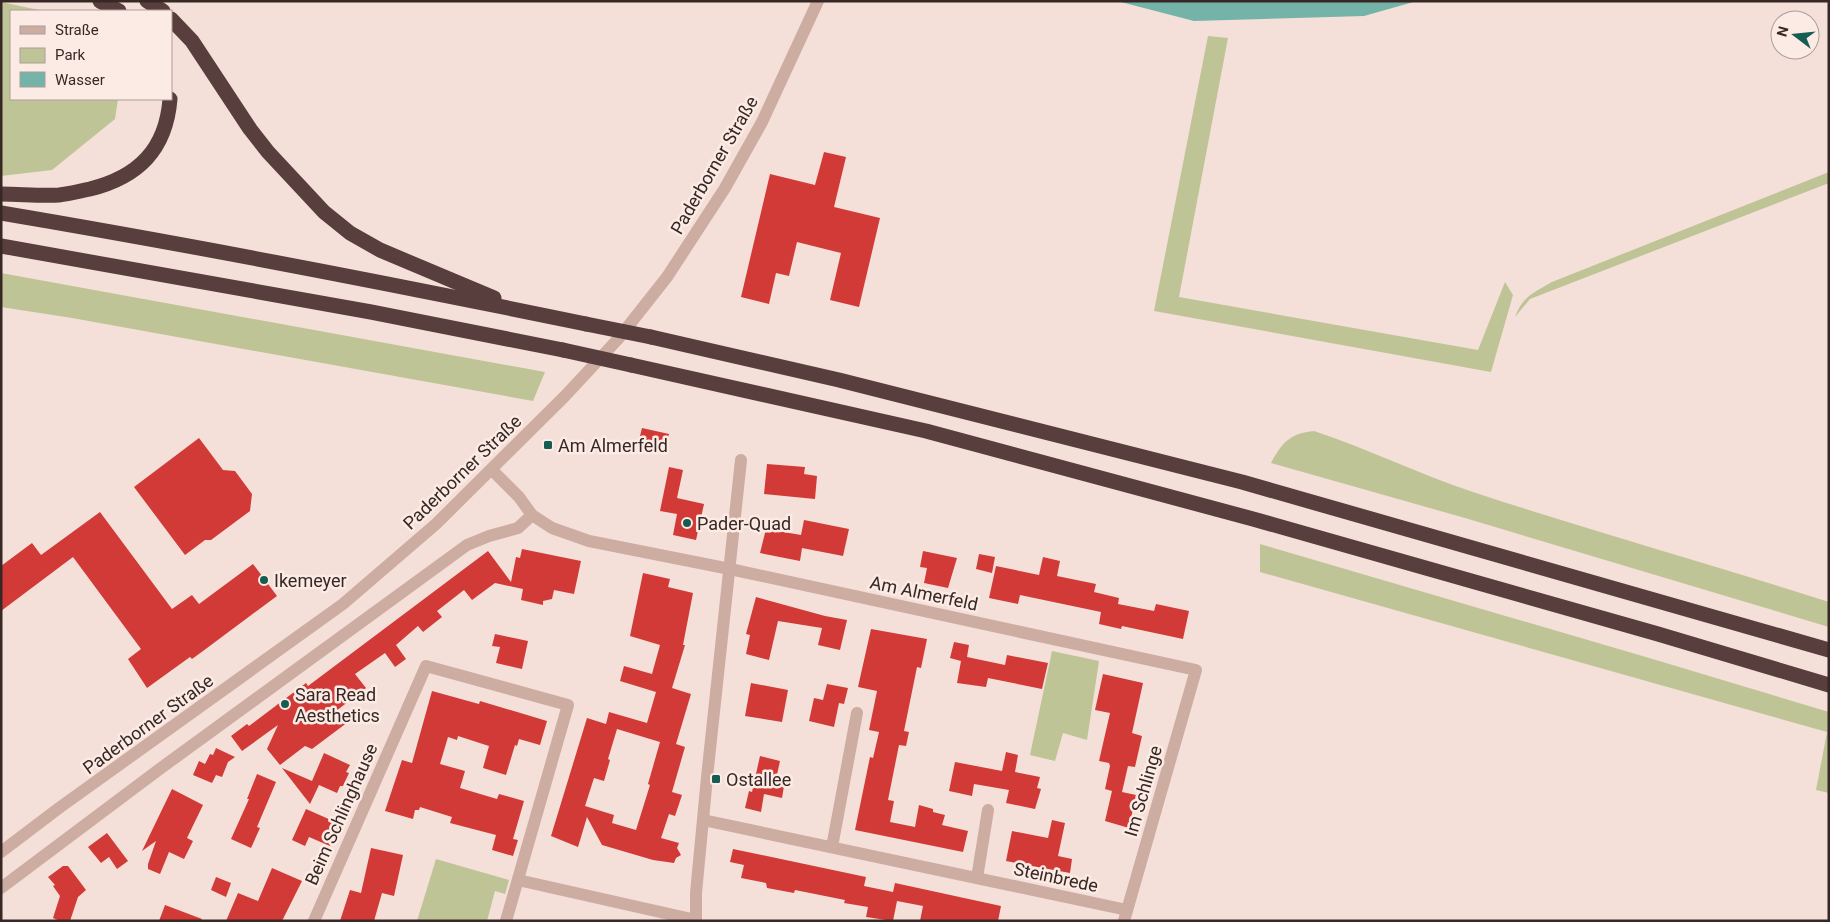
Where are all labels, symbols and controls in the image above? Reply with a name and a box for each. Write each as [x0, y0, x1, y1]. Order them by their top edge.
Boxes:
legend [10, 10, 172, 100]
north arrow [1770, 10, 1820, 60]
text: Straße [55, 21, 99, 39]
text: N [1773, 24, 1792, 38]
text: Park [55, 46, 86, 64]
text: Wasser [55, 71, 105, 89]
street label: Paderborner Straße [666, 92, 762, 238]
street label: Paderborner Straße [399, 410, 525, 534]
place label: Am Almerfeld [558, 435, 668, 456]
marker: Am Almerfeld [542, 439, 554, 451]
place label: Pader-Quad [697, 513, 791, 534]
marker: Pader-Quad [681, 517, 693, 529]
place label: Ikemeyer [274, 570, 347, 591]
street label: Am Almerfeld [868, 571, 980, 615]
marker: Ikemeyer [258, 574, 270, 586]
street label: Paderborner Straße [79, 670, 217, 778]
place label: Sara Read Aesthetics [295, 684, 380, 726]
marker: Sara Read Aesthetics [279, 698, 291, 710]
street label: Beim Schlinghause [300, 740, 382, 888]
street label: Im Schlinge [1120, 743, 1166, 839]
place label: Ostallee [726, 769, 791, 790]
marker: Ostallee [710, 773, 722, 785]
street label: Steinbrede [1012, 858, 1100, 896]

